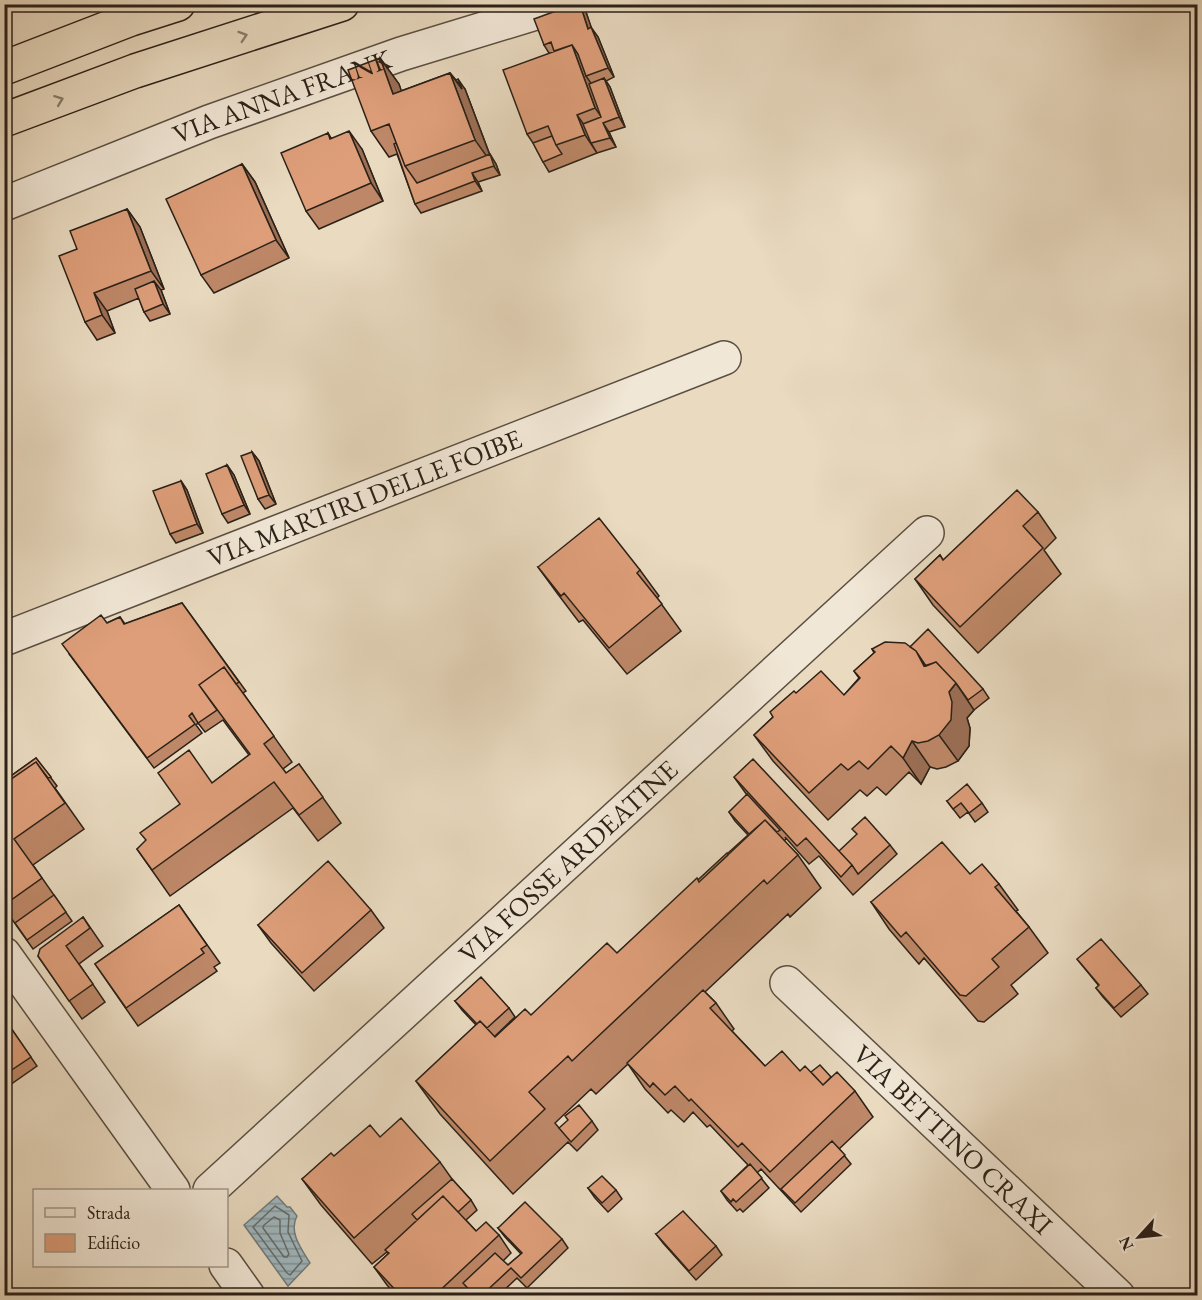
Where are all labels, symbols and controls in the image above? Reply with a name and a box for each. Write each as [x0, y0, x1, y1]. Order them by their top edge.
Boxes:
one-way arrow [237, 31, 248, 43]
street label: VIA ANNA FRANK [167, 41, 396, 152]
one-way arrow [53, 94, 64, 107]
street label: VIA MARTIRI DELLE FOIBE [202, 421, 527, 575]
street label: VIA FOSSE ARDEATINE [451, 752, 685, 971]
street label: VIA BETTINO CRAXI [846, 1037, 1060, 1242]
legend [33, 1189, 228, 1267]
text: Strada [87, 1201, 131, 1224]
north arrow [1109, 1207, 1169, 1267]
text: Edificio [87, 1231, 140, 1254]
text: N [1114, 1233, 1138, 1254]

